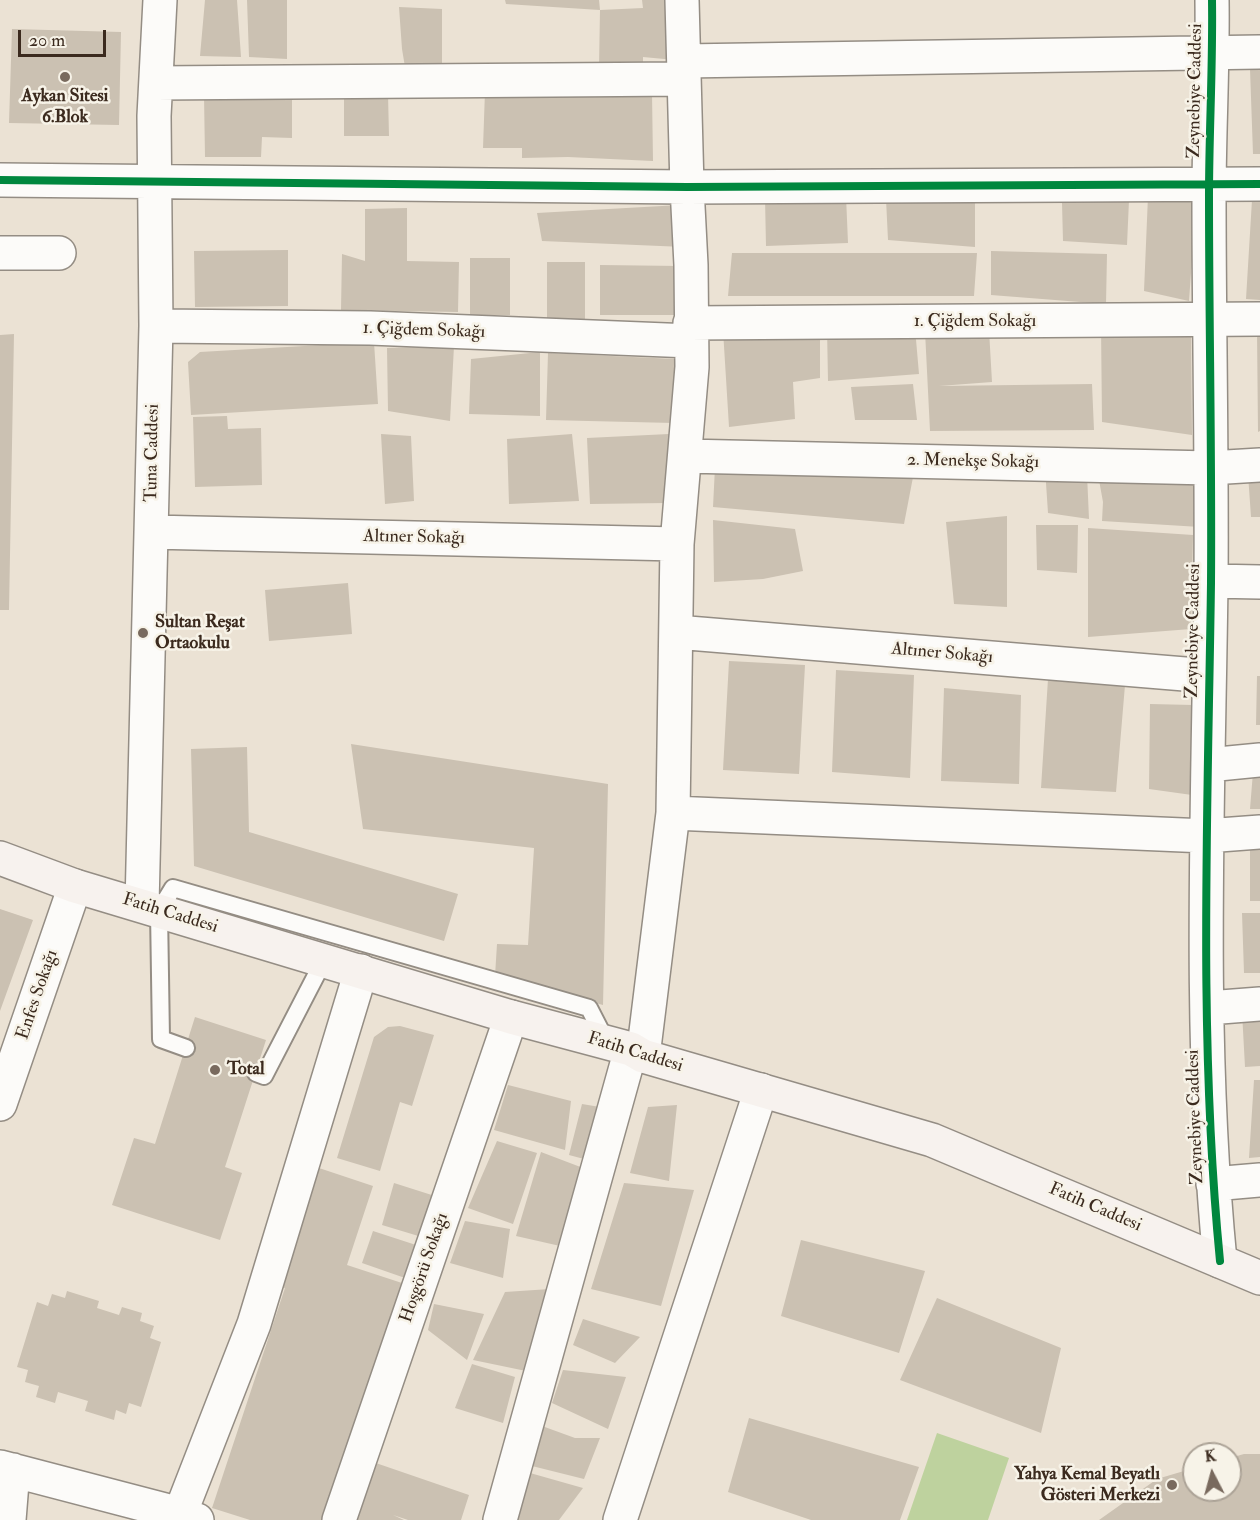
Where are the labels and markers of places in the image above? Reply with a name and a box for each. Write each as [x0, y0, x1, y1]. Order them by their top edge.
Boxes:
marker: Aykan Sitesi 6.Blok [58, 70, 72, 84]
place label: Aykan Sitesi 6.Blok [22, 86, 108, 128]
place label: Sultan Reşat Ortaokulu [155, 612, 245, 654]
marker: Sultan Reşat Ortaokulu [136, 626, 150, 640]
place label: Total [227, 1059, 265, 1081]
marker: Total [208, 1063, 222, 1077]
place label: Yahya Kemal Beyatlı Gösteri Merkezi [1014, 1464, 1160, 1506]
marker: Yahya Kemal Beyatlı Gösteri Merkezi [1165, 1478, 1179, 1492]

